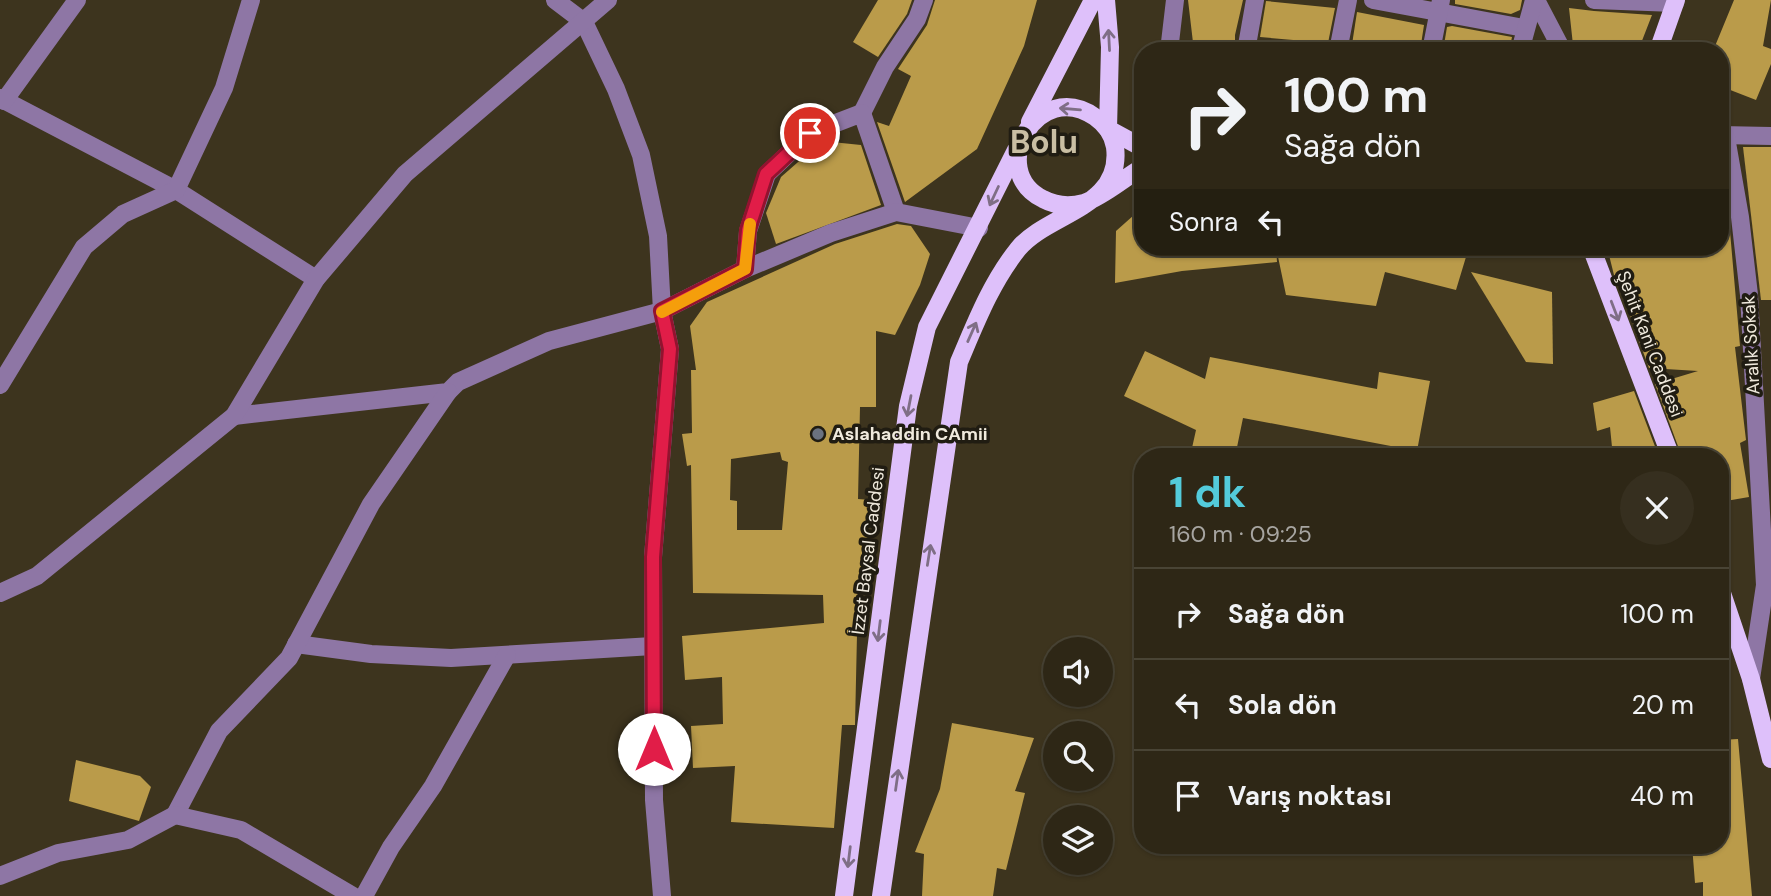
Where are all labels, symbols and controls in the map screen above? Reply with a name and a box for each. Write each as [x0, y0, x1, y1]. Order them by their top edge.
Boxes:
one-way arrow [1102, 29, 1115, 52]
text: 100 m [1284, 63, 1428, 127]
icon: right [1169, 70, 1260, 161]
one-way arrow [1059, 102, 1082, 115]
pin [780, 103, 840, 163]
icon: arrive [791, 114, 829, 152]
district label: Bolu [1010, 121, 1078, 163]
text: Sağa dön [1284, 125, 1421, 167]
one-way arrow [986, 185, 1000, 206]
icon: left [1252, 203, 1290, 241]
text: Sonra [1169, 205, 1238, 239]
street label: Şehit Kani Caddesi [1611, 268, 1689, 420]
street label: Aralık Sokak [1736, 295, 1766, 395]
one-way arrow [1610, 299, 1622, 321]
one-way arrow [966, 322, 979, 343]
one-way arrow [901, 394, 915, 417]
place label: Aslahaddin CAmii [832, 422, 988, 446]
marker: Aslahaddin CAmii [810, 426, 826, 442]
text: 1 dk [1169, 465, 1246, 520]
street label: İzzet Baysal Caddesi [846, 466, 890, 636]
button: close [1620, 471, 1694, 545]
text: 160 m · 09:25 [1169, 519, 1312, 549]
one-way arrow [923, 544, 936, 567]
icon: right [1169, 595, 1207, 633]
text: Sağa dön [1228, 597, 1345, 631]
text: 100 m [1620, 597, 1694, 631]
one-way arrow [872, 619, 885, 642]
map controls [1043, 637, 1113, 875]
button: sound [1043, 637, 1113, 707]
icon: left [1169, 686, 1207, 724]
text: Sola dön [1228, 688, 1337, 722]
text: 20 m [1631, 688, 1694, 722]
position arrow [617, 712, 691, 786]
button: search [1043, 721, 1113, 791]
one-way arrow [890, 769, 903, 792]
icon: arrive [1169, 777, 1207, 815]
text: Varış noktası [1228, 779, 1392, 813]
text: 40 m [1630, 779, 1694, 813]
button: layers [1043, 805, 1113, 875]
one-way arrow [843, 845, 856, 868]

